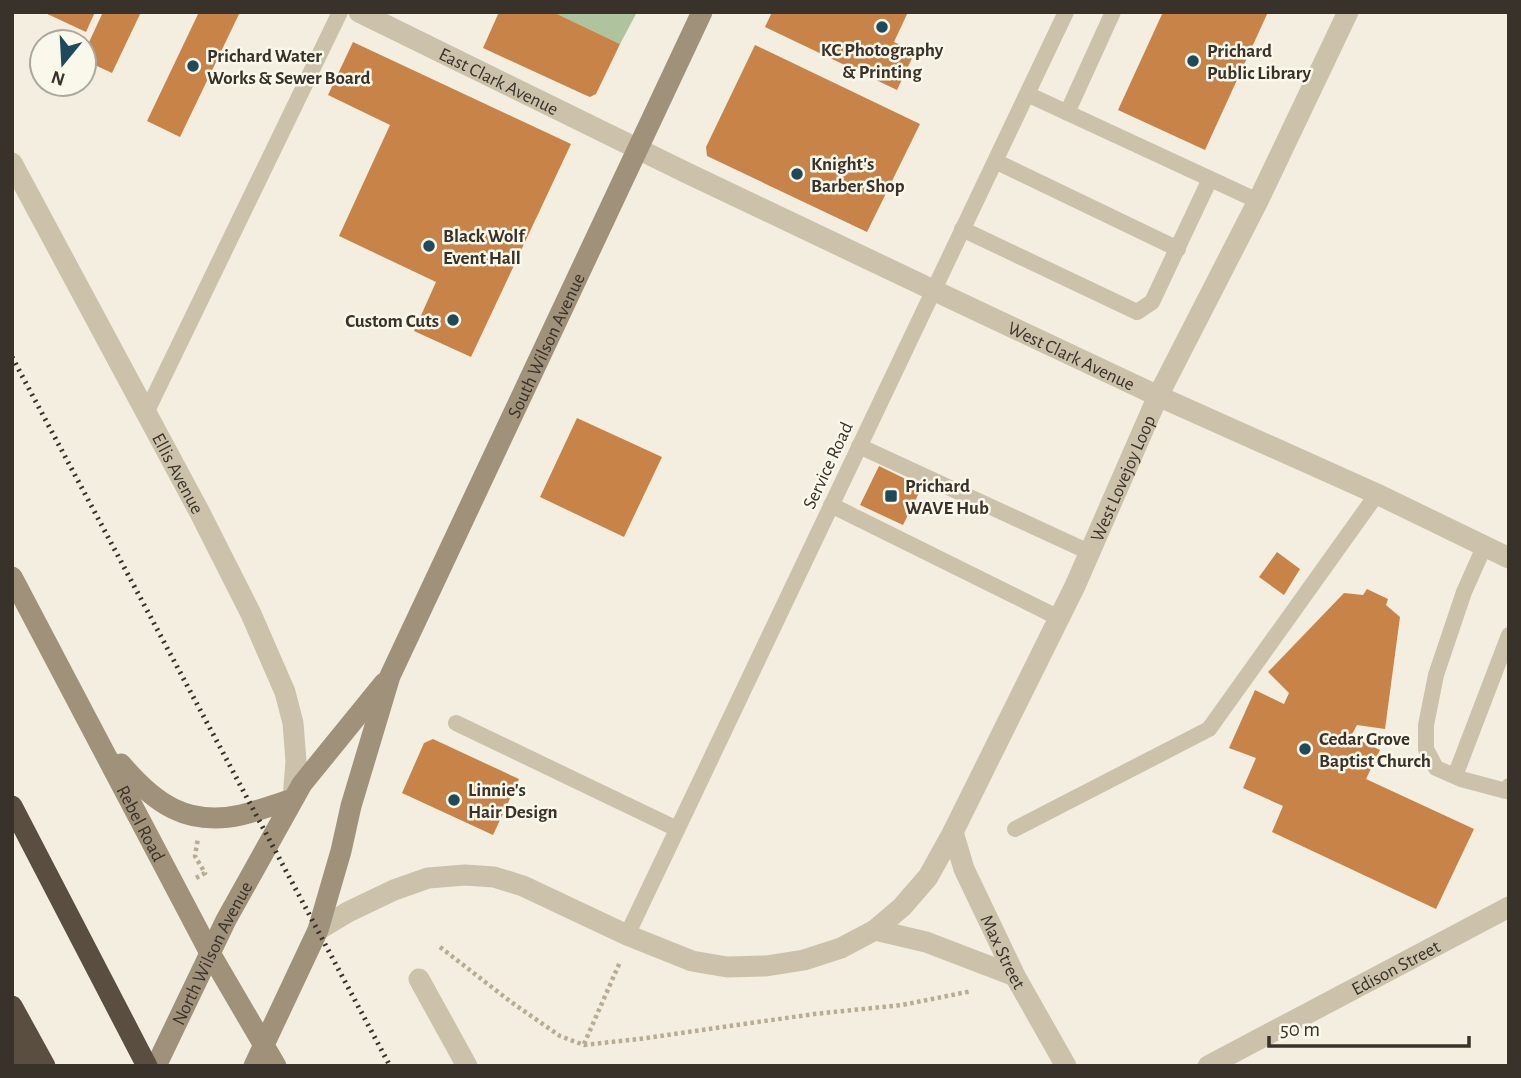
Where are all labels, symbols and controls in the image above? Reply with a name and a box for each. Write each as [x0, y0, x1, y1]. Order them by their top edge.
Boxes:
marker: KC Photography & Printing [874, 19, 890, 35]
north arrow [28, 28, 98, 98]
place label: KC Photography & Printing [821, 41, 944, 82]
place label: Prichard Public Library [1207, 42, 1312, 83]
street label: East Clark Avenue [436, 45, 561, 119]
place label: Prichard Water Works & Sewer Board [207, 47, 370, 88]
marker: Prichard Public Library [1185, 53, 1201, 69]
marker: Prichard Water Works & Sewer Board [185, 58, 201, 74]
text: N [49, 67, 67, 89]
place label: Knight's Barber Shop [811, 155, 905, 196]
marker: Knight's Barber Shop [789, 166, 805, 182]
place label: Black Wolf Event Hall [443, 227, 526, 268]
marker: Black Wolf Event Hall [421, 238, 437, 254]
street label: South Wilson Avenue [505, 270, 589, 421]
place label: Custom Cuts [345, 312, 439, 331]
marker: Custom Cuts [445, 312, 461, 328]
street label: West Clark Avenue [1005, 319, 1137, 395]
street label: West Lovejoy Loop [1088, 413, 1159, 545]
street label: Service Road [800, 419, 857, 512]
street label: Ellis Avenue [148, 430, 207, 517]
place label: Prichard WAVE Hub [905, 477, 989, 518]
marker: Prichard WAVE Hub [883, 488, 899, 504]
place label: Cedar Grove Baptist Church [1319, 730, 1431, 771]
marker: Cedar Grove Baptist Church [1297, 741, 1313, 757]
place label: Linnie's Hair Design [468, 781, 558, 822]
street label: Rebel Road [112, 783, 168, 865]
marker: Linnie's Hair Design [446, 792, 462, 808]
street label: North Wilson Avenue [169, 879, 257, 1028]
street label: Max Street [976, 912, 1028, 993]
street label: Edison Street [1349, 937, 1443, 999]
scale bar [1269, 1004, 1468, 1048]
text: 50 m [1280, 1019, 1320, 1040]

